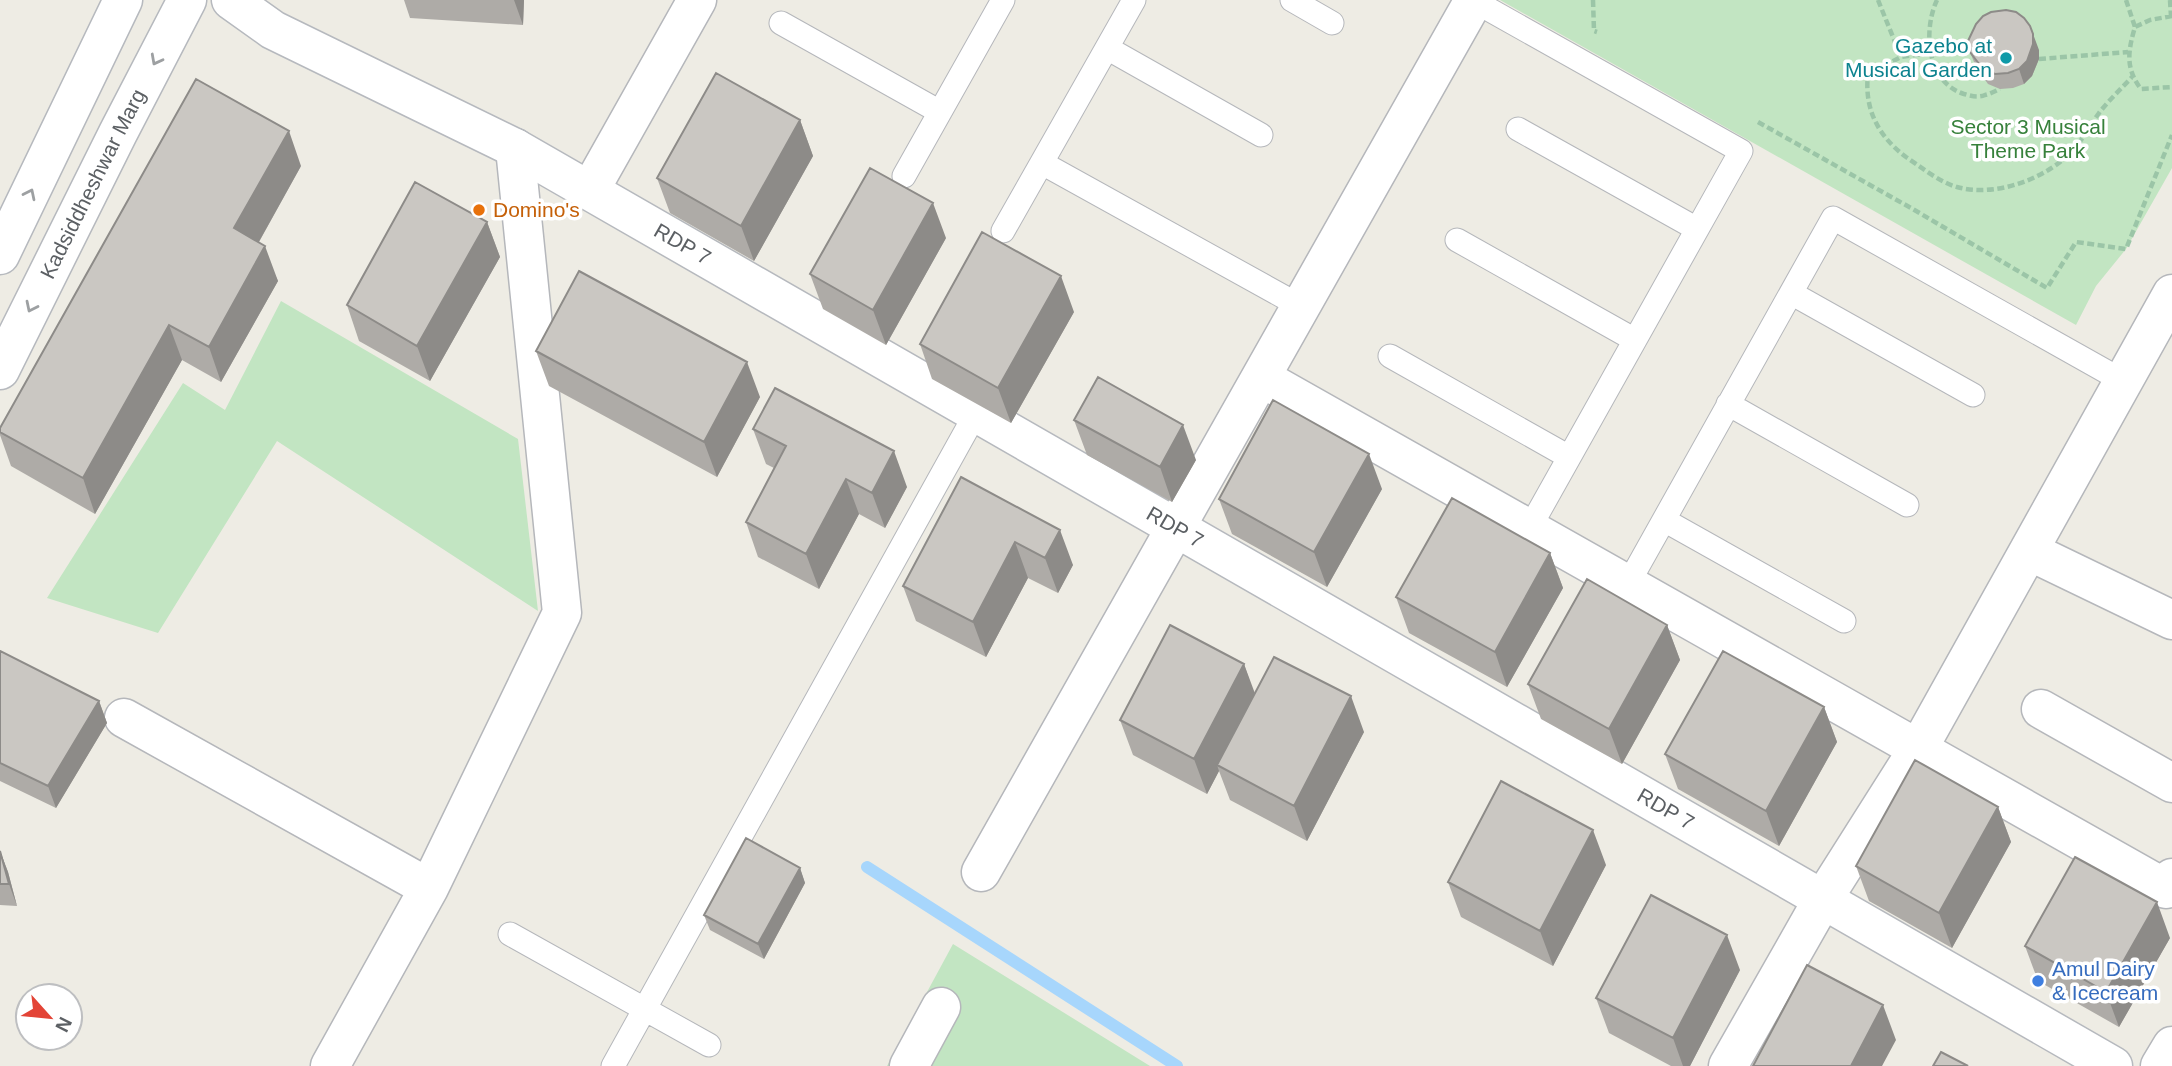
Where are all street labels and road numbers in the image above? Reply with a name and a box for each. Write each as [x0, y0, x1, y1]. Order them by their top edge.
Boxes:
street label: Kadsiddheshwar Marg [35, 85, 150, 282]
street label: RDP 7 [650, 218, 715, 269]
street label: RDP 7 [1143, 501, 1208, 552]
street label: RDP 7 [1634, 783, 1698, 834]

